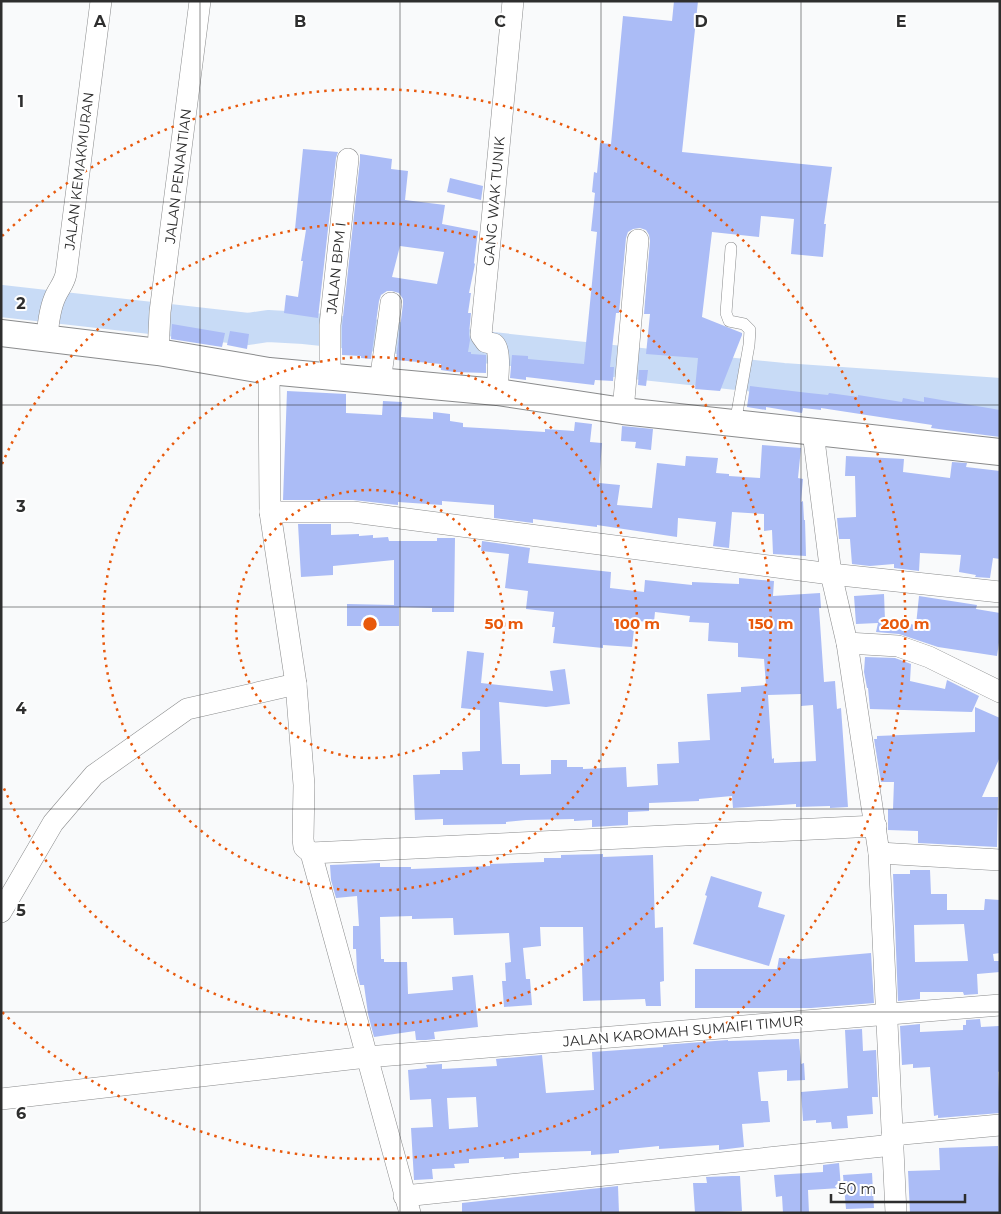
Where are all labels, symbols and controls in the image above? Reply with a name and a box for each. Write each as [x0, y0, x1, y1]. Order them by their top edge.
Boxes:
text: A [93, 12, 107, 31]
text: B [294, 12, 306, 31]
text: C [494, 12, 506, 31]
text: D [694, 12, 708, 31]
text: E [896, 12, 906, 31]
street label: JALAN KEMAKMURAN [60, 91, 98, 252]
text: 1 [18, 92, 24, 111]
street label: JALAN PENANTIAN [161, 107, 195, 246]
street label: GANG WAK TUNIK [479, 135, 509, 267]
street label: JALAN BPM I [322, 221, 350, 316]
text: 2 [16, 294, 26, 313]
text: 3 [15, 497, 26, 516]
text: 50 m [484, 614, 524, 633]
text: 100 m [614, 614, 660, 633]
text: 150 m [749, 614, 793, 633]
text: 200 m [880, 614, 930, 633]
centre of rings [361, 615, 379, 633]
text: 4 [15, 699, 27, 718]
text: 5 [16, 901, 26, 920]
street label: JALAN KAROMAH SUMAIFI TIMUR [561, 1012, 804, 1051]
text: 6 [16, 1104, 26, 1123]
scale bar [831, 1172, 965, 1204]
text: 50 m [838, 1179, 876, 1198]

